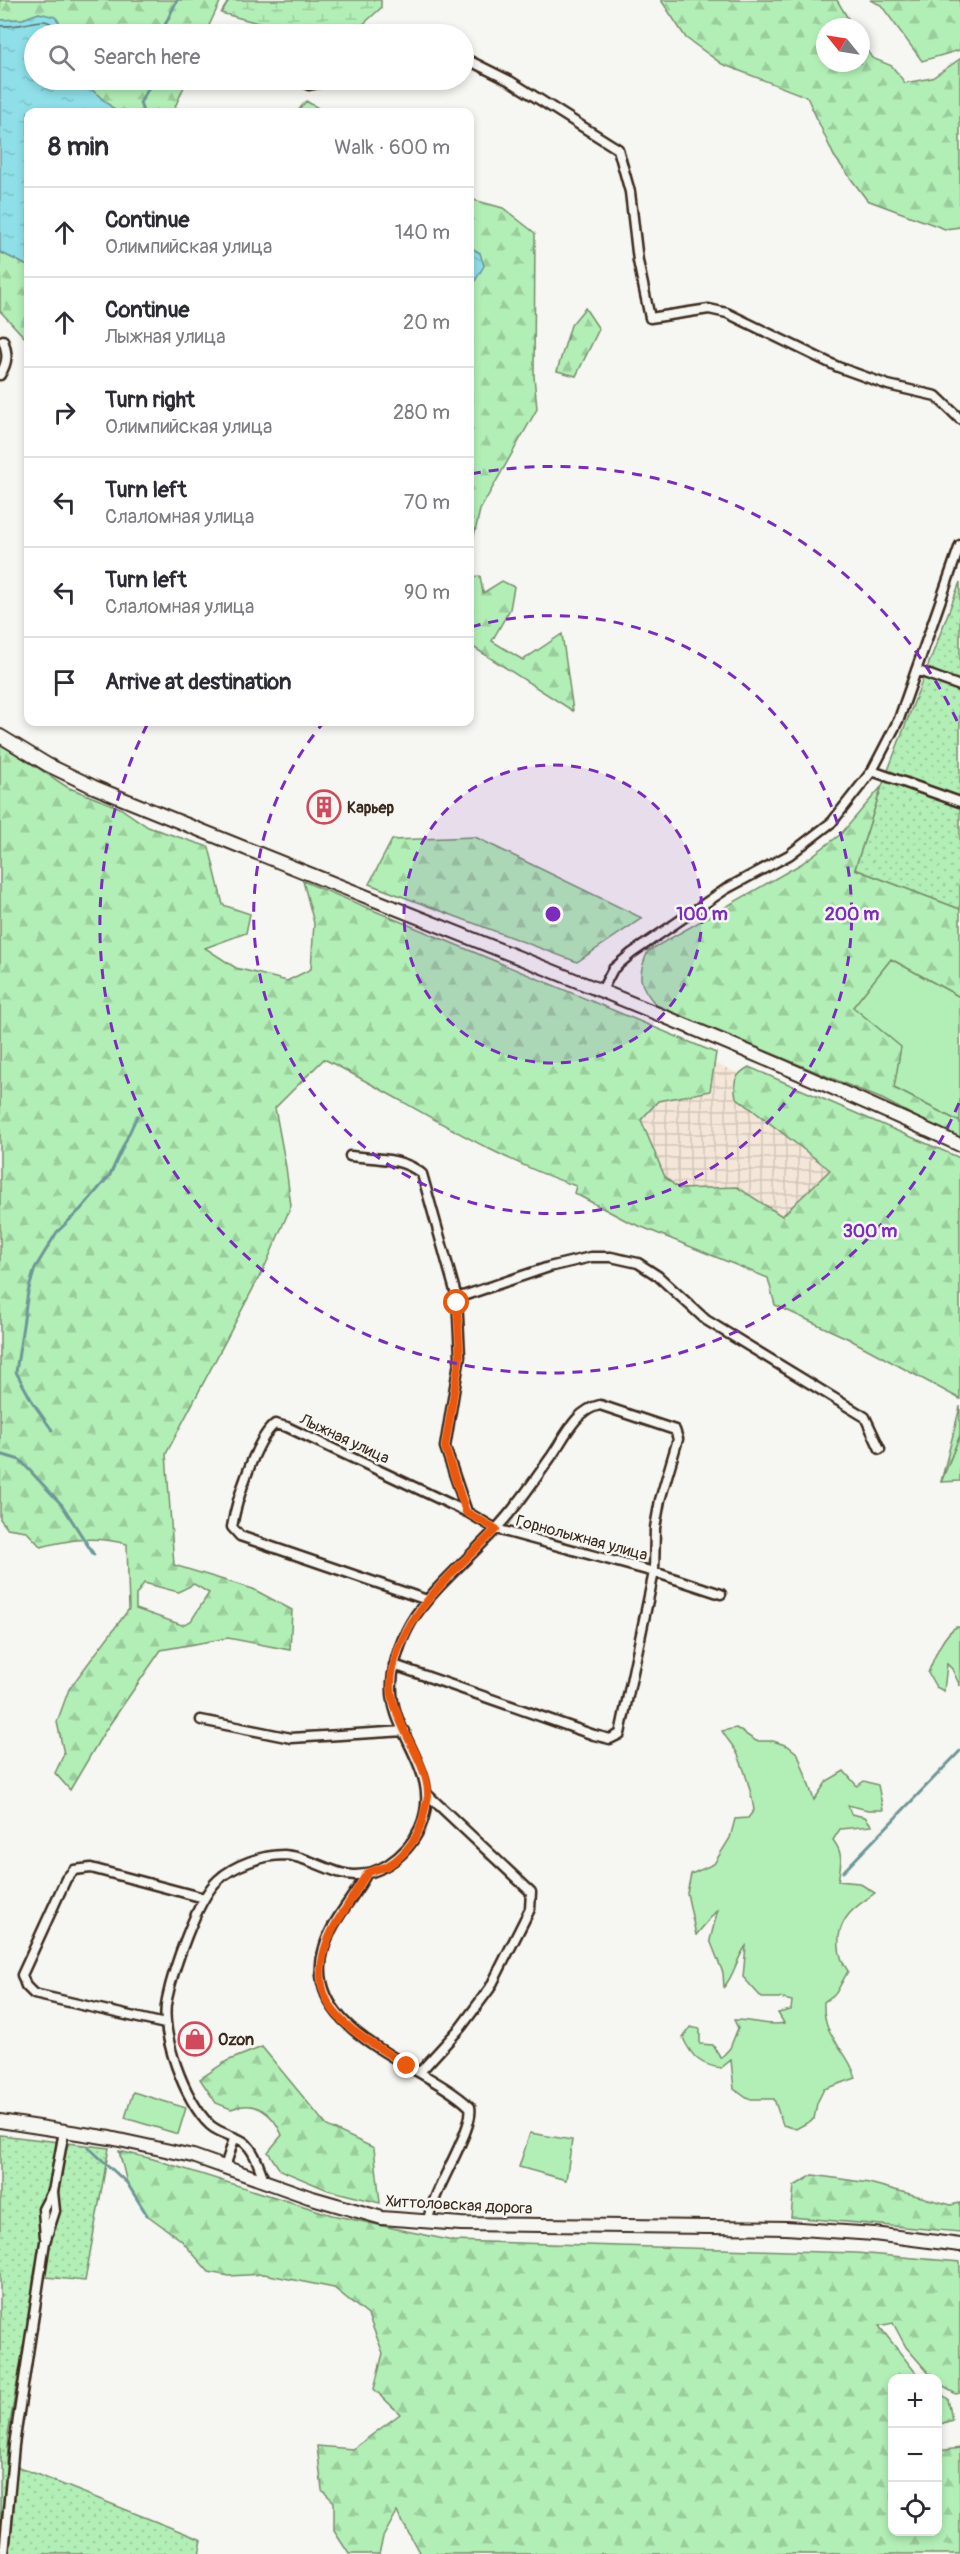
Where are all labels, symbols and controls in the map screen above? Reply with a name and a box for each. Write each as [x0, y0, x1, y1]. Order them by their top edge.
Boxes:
north arrow [816, 18, 870, 72]
search box [24, 24, 474, 90]
icon: search [45, 41, 78, 74]
text: Search here [93, 43, 200, 71]
text: 8 min [48, 131, 109, 163]
text: Walk · 600 m [334, 135, 450, 160]
text: Continue [105, 206, 189, 234]
icon: ahead [48, 216, 81, 249]
text: 140 m [395, 220, 450, 245]
text: Олимпийская улица [105, 234, 272, 259]
text: Continue [105, 296, 189, 324]
icon: ahead [48, 306, 81, 339]
text: 20 m [403, 310, 450, 335]
text: Лыжная улица [105, 324, 225, 349]
text: Turn right [105, 386, 195, 414]
icon: right [48, 396, 81, 429]
text: 280 m [393, 400, 450, 425]
text: Олимпийская улица [105, 414, 272, 439]
text: Turn left [105, 476, 187, 504]
icon: left [48, 486, 81, 519]
text: 70 m [404, 490, 450, 515]
text: Слаломная улица [105, 504, 254, 529]
text: Turn left [105, 566, 187, 594]
icon: left [48, 576, 81, 609]
text: 90 m [404, 580, 450, 605]
text: Слаломная улица [105, 594, 254, 619]
icon: arrive [48, 666, 81, 699]
text: Arrive at destination [105, 668, 291, 696]
building icon: Карьер [306, 789, 342, 825]
place label: Карьер [347, 798, 394, 818]
text: 100 m [676, 903, 728, 926]
text: 200 m [825, 903, 879, 926]
centre of rings [543, 904, 563, 924]
text: 300 m [843, 1220, 897, 1243]
route start [443, 1289, 469, 1315]
street label: Лыжная улица [296, 1409, 392, 1468]
street label: Горнолыжная улица [514, 1511, 650, 1565]
shop icon: Ozon [177, 2021, 213, 2057]
place label: Ozon [218, 2030, 254, 2050]
route end [393, 2052, 419, 2078]
street label: Хиттоловская дорога [385, 2191, 533, 2219]
map controls [888, 2374, 942, 2536]
button: + [888, 2374, 942, 2428]
button: − [888, 2428, 942, 2482]
button: locate [888, 2482, 942, 2536]

